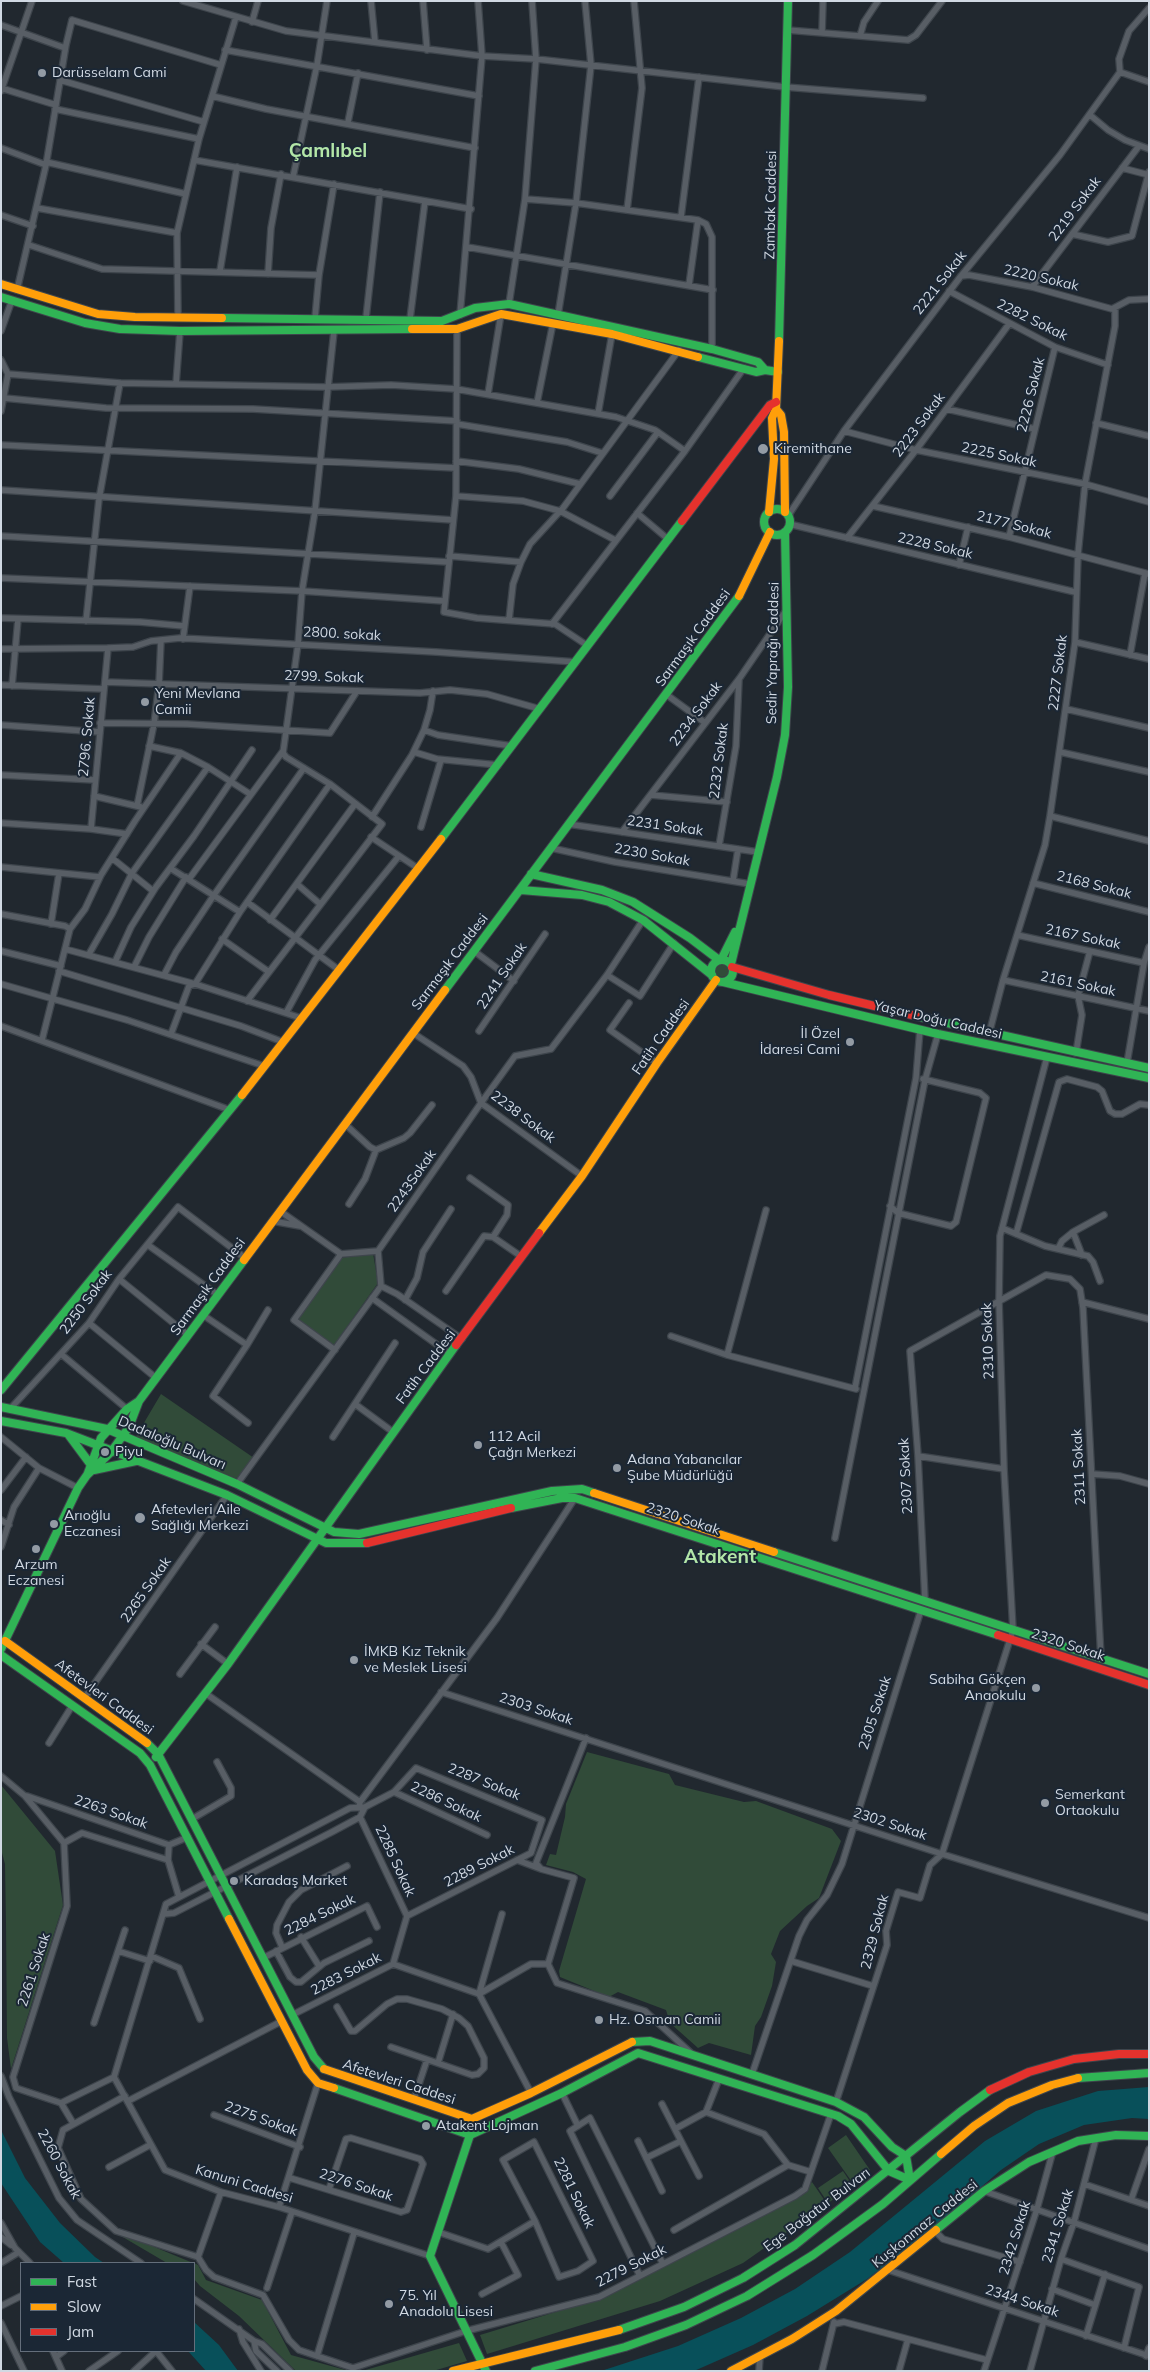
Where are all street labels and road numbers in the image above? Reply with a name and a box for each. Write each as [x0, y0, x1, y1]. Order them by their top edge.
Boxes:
street label: Zambak Caddesi [762, 150, 780, 260]
street label: 2219 Sokak [1045, 173, 1105, 245]
street label: 2221 Sokak [910, 248, 970, 318]
street label: 2220 Sokak [1002, 261, 1080, 295]
street label: 2282 Sokak [994, 296, 1070, 344]
street label: 2226 Sokak [1014, 356, 1048, 434]
street label: 2223 Sokak [889, 389, 949, 461]
street label: 2225 Sokak [960, 439, 1038, 471]
street label: 2177 Sokak [975, 508, 1053, 542]
street label: 2228 Sokak [896, 529, 974, 563]
street label: Sedir Yaprağı Caddesi [763, 582, 783, 724]
street label: Sarmaşık Caddesi [652, 586, 734, 690]
street label: 2800. sokak [303, 624, 381, 644]
street label: 2227 Sokak [1045, 634, 1071, 712]
street label: 2799. Sokak [284, 667, 364, 687]
street label: 2234 Sokak [666, 678, 726, 750]
street label: 2796. Sokak [75, 696, 99, 778]
street label: 2232 Sokak [706, 722, 732, 800]
street label: 2231 Sokak [626, 812, 704, 840]
street label: 2230 Sokak [613, 840, 691, 870]
street label: 2168 Sokak [1055, 868, 1133, 902]
street label: Sarmaşık Caddesi [408, 910, 492, 1014]
street label: 2167 Sokak [1044, 921, 1122, 953]
street label: 2241 Sokak [474, 940, 530, 1012]
street label: 2161 Sokak [1039, 968, 1117, 1000]
street label: Fatih Caddesi [629, 996, 693, 1078]
street label: Yaşar Doğu Caddesi [872, 997, 1004, 1043]
street label: 2238 Sokak [487, 1087, 559, 1147]
street label: 2243Sokak [384, 1146, 440, 1216]
street label: Sarmaşık Caddesi [167, 1235, 249, 1339]
street label: 2250 Sokak [56, 1266, 116, 1338]
street label: 2310 Sokak [978, 1302, 998, 1380]
street label: Fatih Caddesi [393, 1327, 459, 1407]
street label: Dadaloğlu Bulvarı [116, 1413, 228, 1473]
street label: 2311 Sokak [1069, 1428, 1089, 1506]
street label: 2307 Sokak [896, 1437, 916, 1515]
street label: 2320 Sokak [644, 1499, 722, 1539]
street label: 2265 Sokak [117, 1554, 175, 1626]
street label: 2320 Sokak [1029, 1625, 1107, 1665]
street label: Afetevleri Caddesi [52, 1656, 156, 1738]
street label: 2305 Sokak [855, 1674, 895, 1752]
street label: 2303 Sokak [497, 1689, 575, 1729]
street label: 2287 Sokak [445, 1760, 523, 1804]
street label: 2286 Sokak [408, 1778, 484, 1826]
street label: 2263 Sokak [72, 1792, 150, 1832]
street label: 2302 Sokak [851, 1804, 929, 1844]
street label: 2285 Sokak [371, 1823, 419, 1899]
street label: 2289 Sokak [441, 1841, 517, 1891]
street label: 2284 Sokak [282, 1891, 358, 1939]
street label: 2329 Sokak [858, 1893, 892, 1971]
street label: 2261 Sokak [14, 1931, 54, 2009]
street label: 2283 Sokak [308, 1949, 384, 1999]
street label: Afetevleri Caddesi [340, 2056, 458, 2108]
street label: 2275 Sokak [222, 2098, 300, 2140]
street label: 2260 Sokak [34, 2126, 84, 2202]
street label: 2281 Sokak [550, 2155, 598, 2231]
street label: Kanuni Caddesi [193, 2161, 295, 2207]
street label: Ege Bağatur Bulvarı [760, 2164, 874, 2256]
street label: 2276 Sokak [317, 2165, 395, 2205]
street label: Kuşkonmaz Caddesi [869, 2176, 981, 2272]
street label: 2341 Sokak [1039, 2187, 1077, 2265]
street label: 2342 Sokak [996, 2199, 1034, 2277]
street label: 2279 Sokak [593, 2241, 669, 2291]
street label: 2344 Sokak [983, 2281, 1061, 2321]

